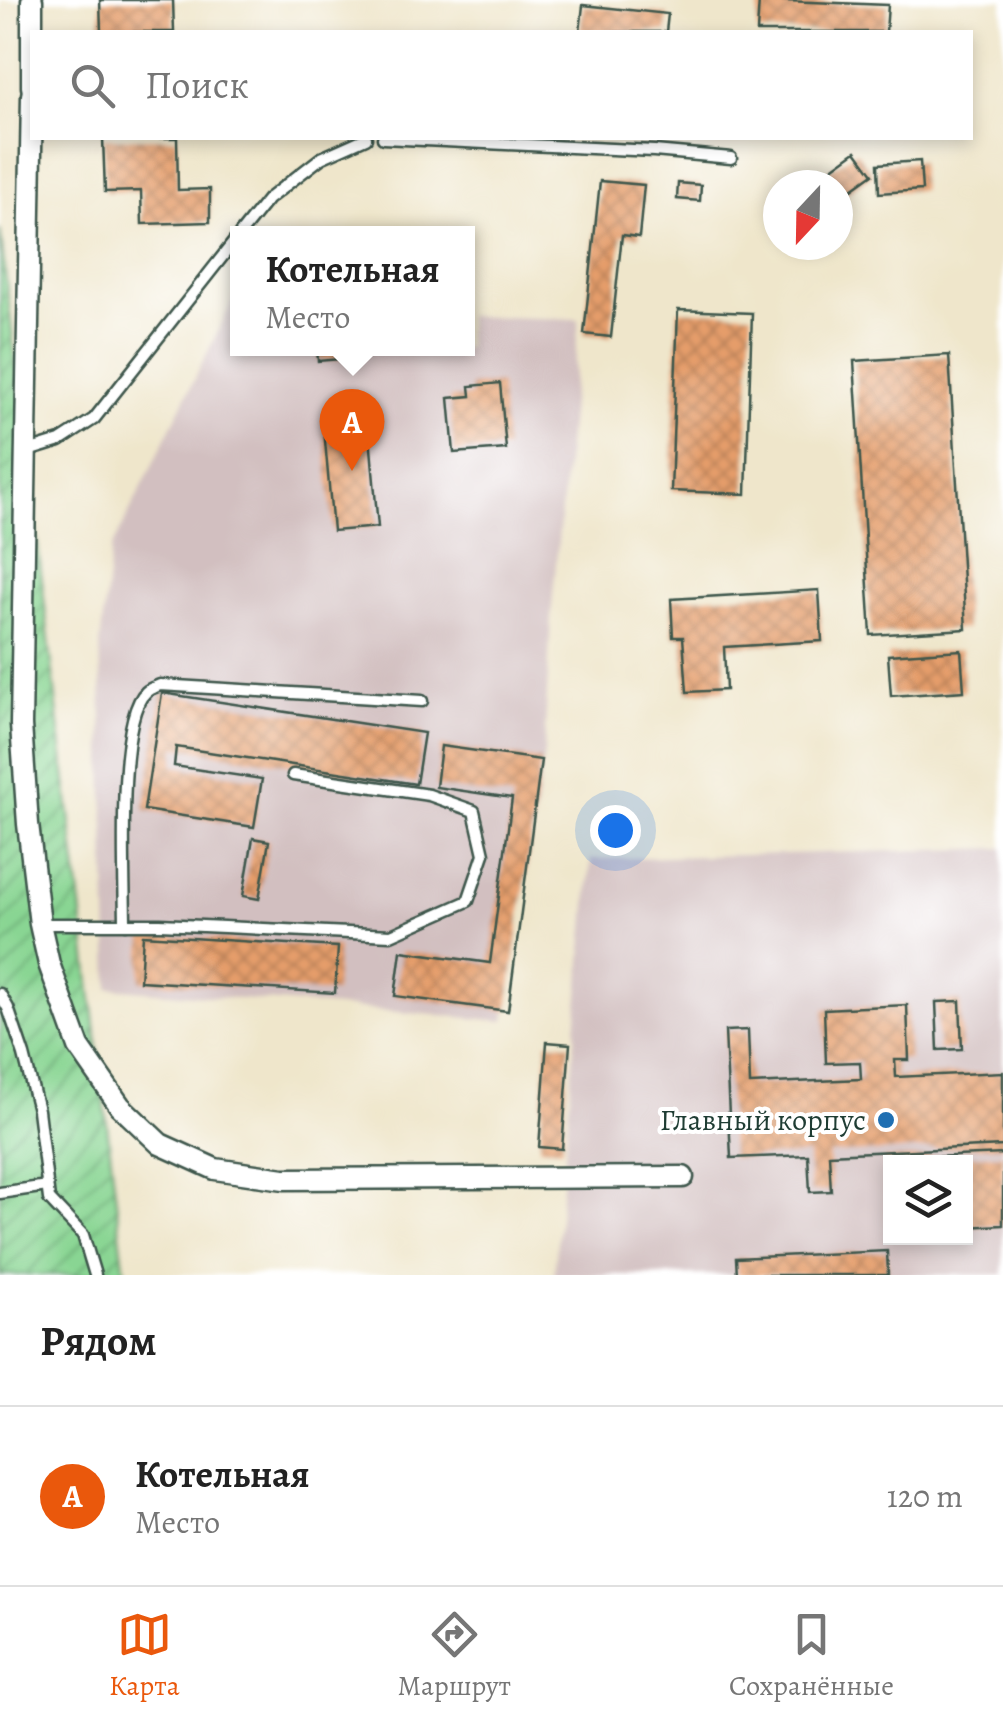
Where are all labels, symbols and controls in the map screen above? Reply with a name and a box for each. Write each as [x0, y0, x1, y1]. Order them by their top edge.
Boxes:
search box [30, 30, 973, 140]
icon: search [65, 58, 120, 113]
text: Поиск [145, 59, 249, 111]
north arrow [763, 170, 853, 260]
popup [230, 226, 475, 356]
text: Котельная [265, 243, 440, 295]
text: Место [265, 295, 351, 339]
pin: A [320, 388, 384, 471]
your location [590, 805, 641, 856]
place label: Главный корпус [660, 1100, 866, 1140]
marker: Главный корпус [875, 1109, 897, 1131]
map controls [883, 1155, 973, 1245]
button: layers [883, 1155, 973, 1245]
text: Рядом [40, 1312, 157, 1369]
text: Котельная [135, 1448, 310, 1500]
text: A [62, 1474, 83, 1518]
text: 120 m [887, 1474, 963, 1518]
text: Место [135, 1500, 220, 1544]
tab: Карта [109, 1607, 180, 1705]
tab: Маршрут [398, 1607, 511, 1705]
tab: Сохранённые [729, 1607, 894, 1705]

